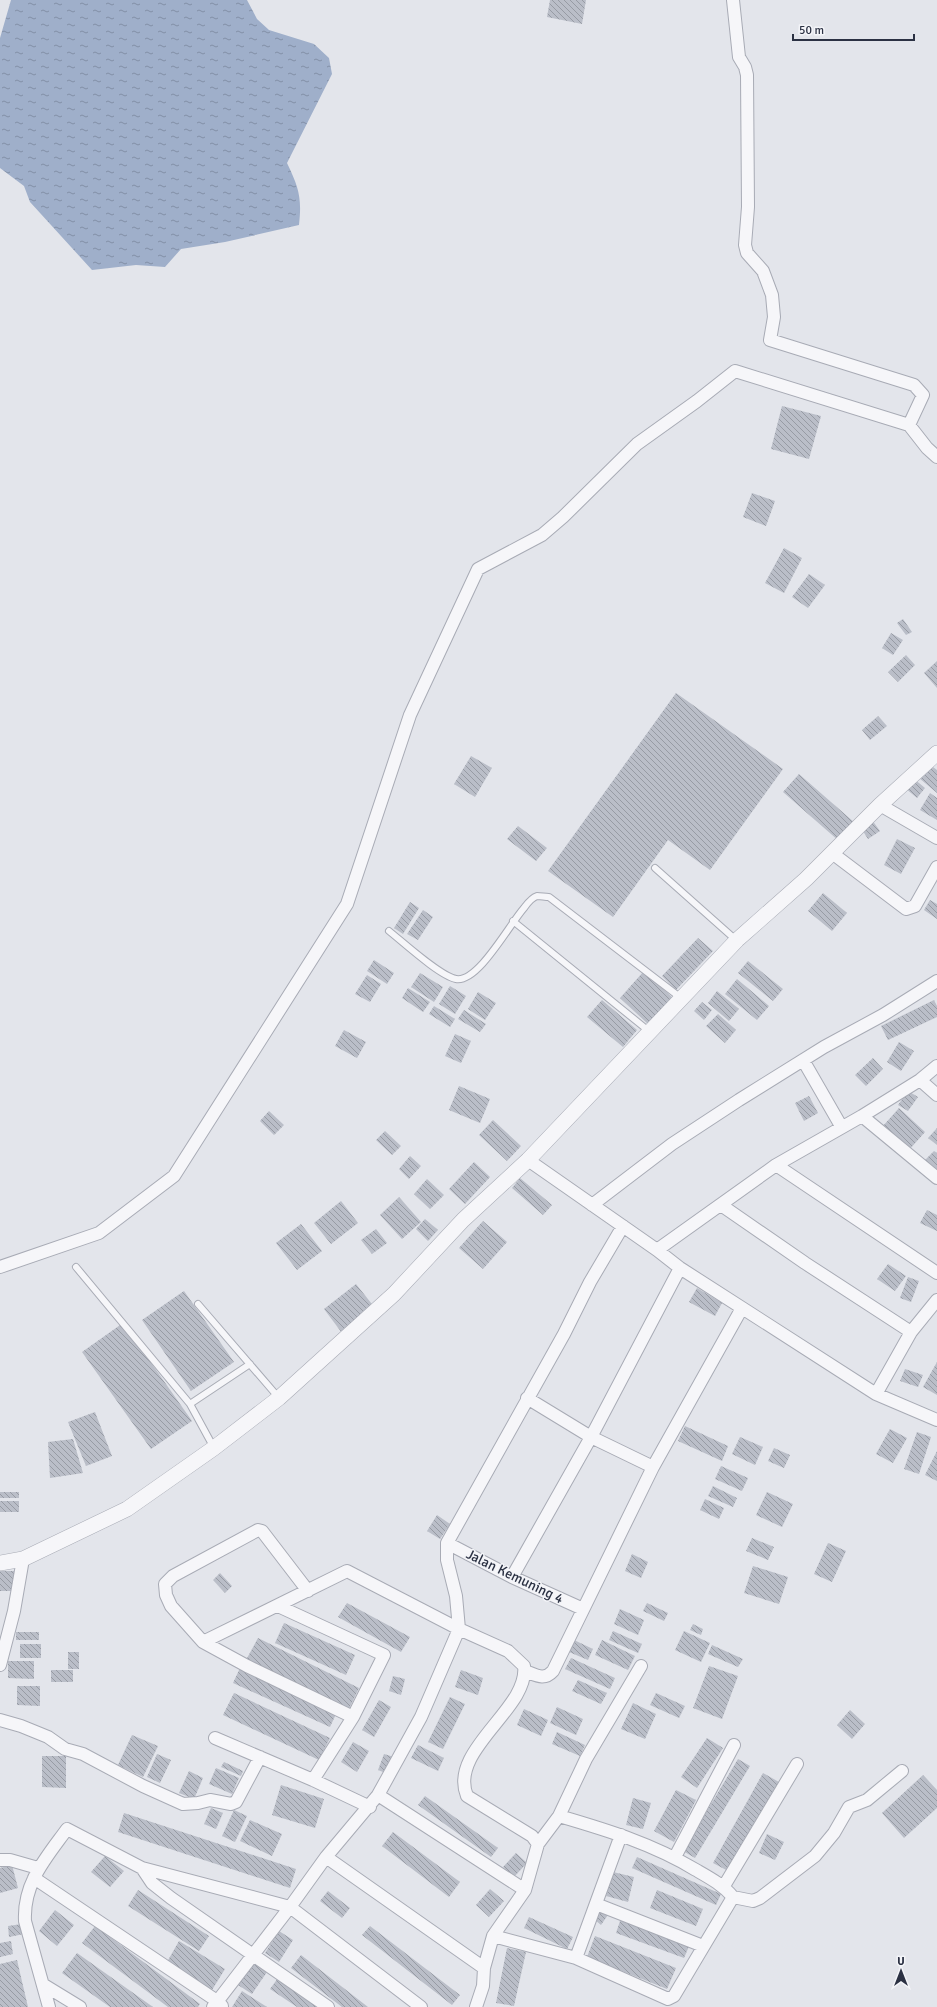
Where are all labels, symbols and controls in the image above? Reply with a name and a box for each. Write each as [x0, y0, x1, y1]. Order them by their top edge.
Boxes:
scale bar [793, 16, 914, 42]
text: 50 m [799, 23, 824, 38]
street label: Jalan Kemuning 4 [463, 1546, 567, 1608]
north arrow [881, 1951, 921, 1991]
text: U [897, 1955, 905, 1968]

